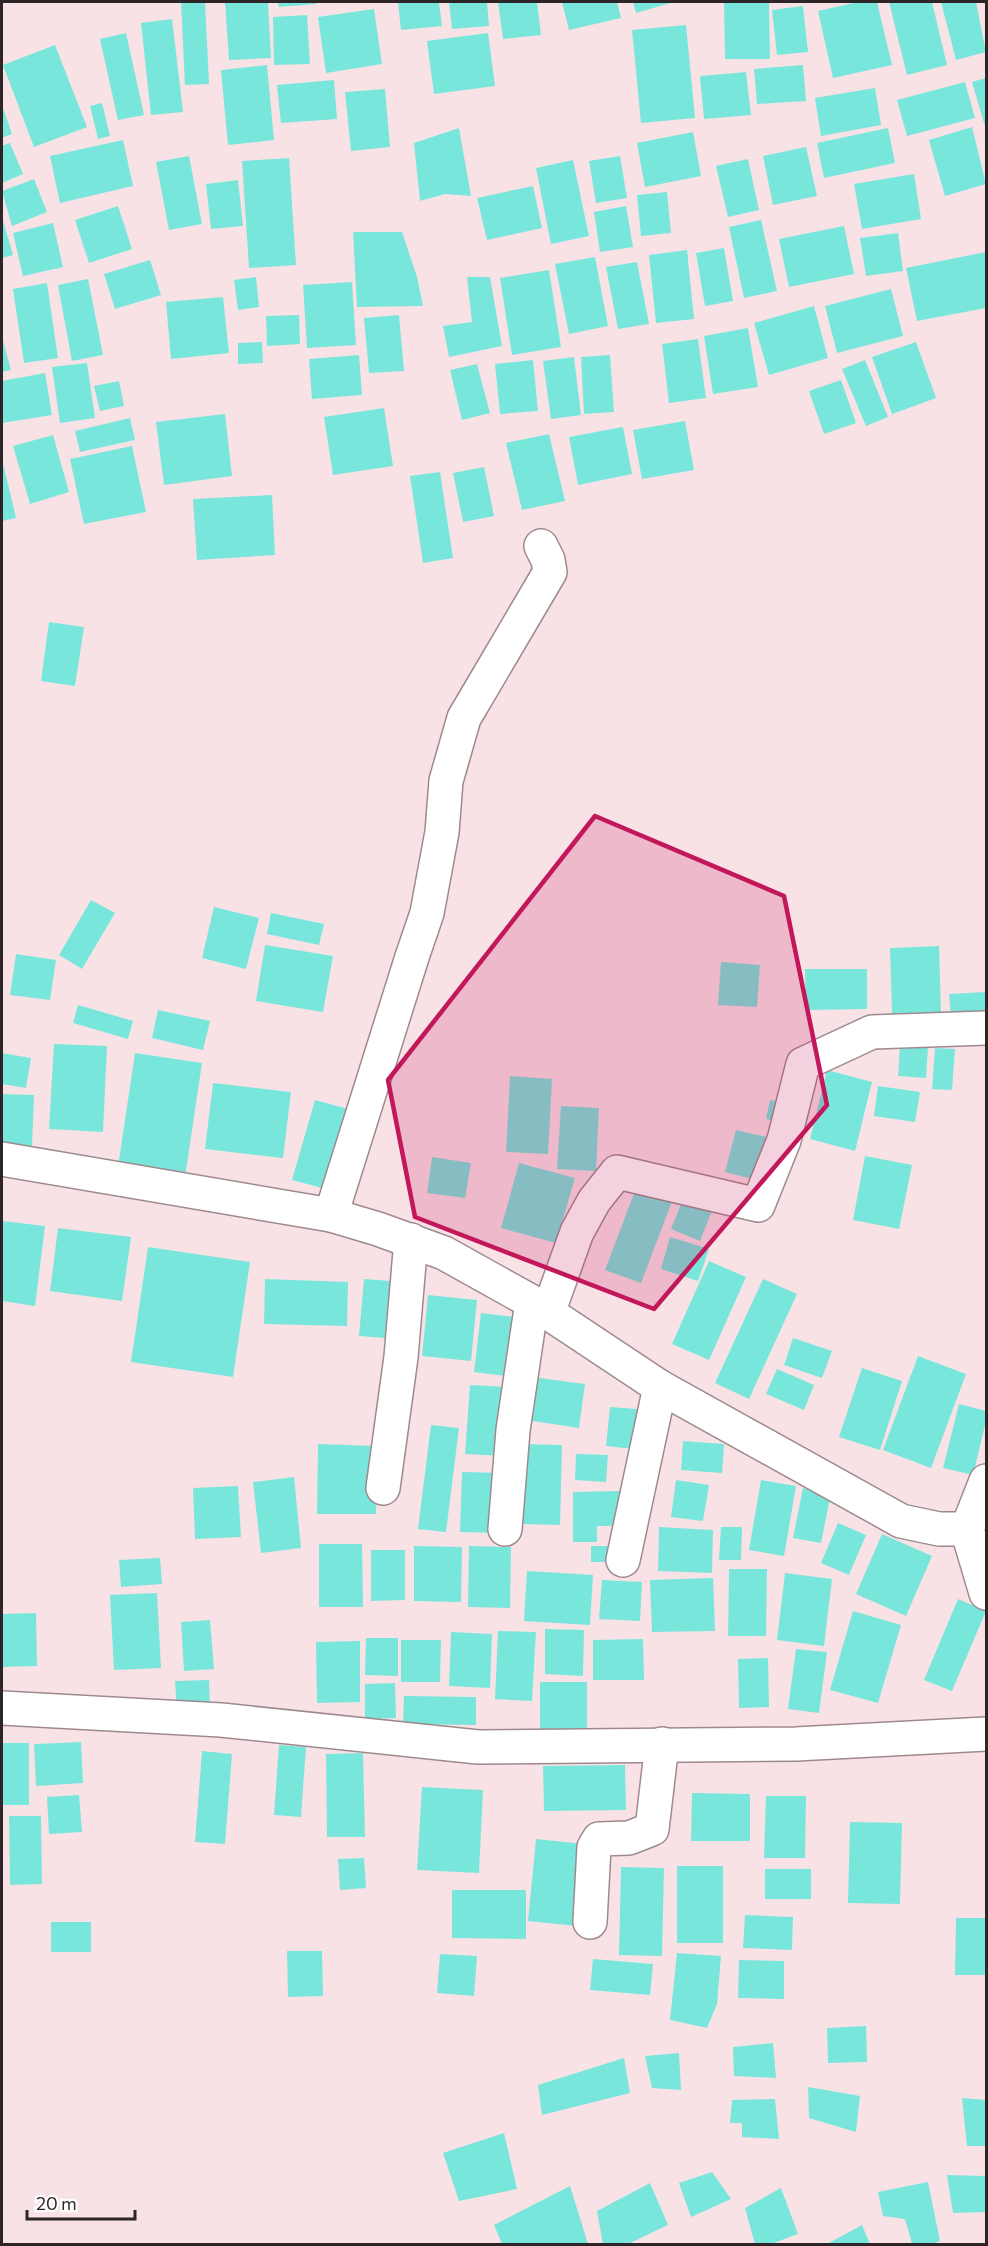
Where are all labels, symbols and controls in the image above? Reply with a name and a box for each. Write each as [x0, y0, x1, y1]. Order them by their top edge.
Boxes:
scale bar [27, 2183, 135, 2221]
text: 20 m [36, 2192, 77, 2214]

